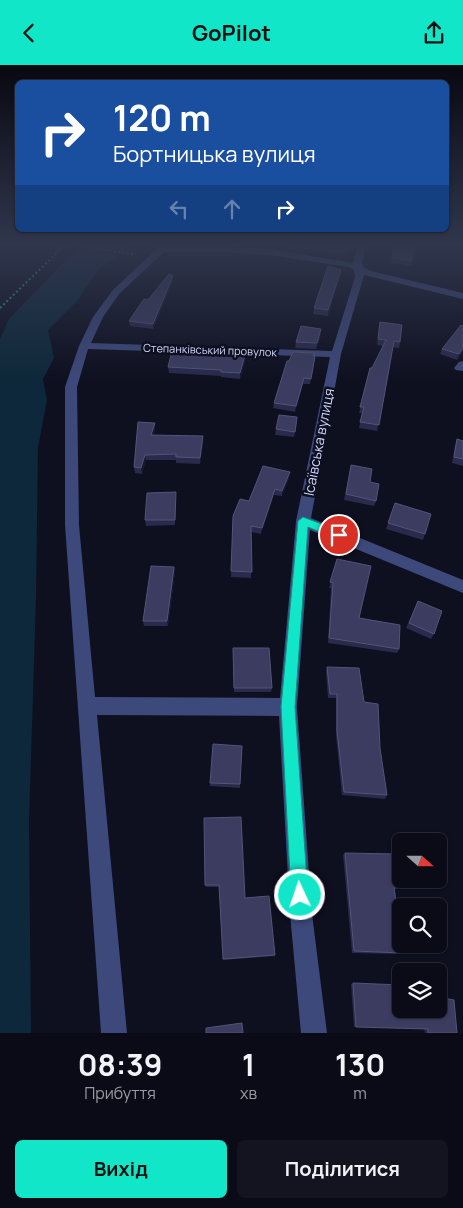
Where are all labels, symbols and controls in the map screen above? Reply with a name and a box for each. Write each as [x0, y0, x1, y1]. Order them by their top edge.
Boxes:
text: GoPilot [192, 18, 271, 48]
icon: back [15, 19, 43, 47]
icon: share [420, 19, 448, 47]
text: 120 m [113, 94, 211, 142]
icon: right [30, 100, 95, 165]
text: Бортницька вулиця [113, 139, 316, 169]
icon: left [165, 195, 193, 223]
icon: ahead [218, 195, 246, 223]
icon: right [271, 195, 299, 223]
street label: Степанківський провулок [143, 340, 278, 359]
street label: Ісаївська вулиця [299, 386, 338, 497]
pin [318, 514, 360, 556]
icon: arrive [325, 521, 353, 549]
north arrow [392, 833, 448, 887]
map controls [392, 833, 447, 1018]
position arrow [273, 868, 325, 920]
button: search [392, 898, 447, 953]
button: layers [392, 963, 447, 1018]
text: 08:39 [78, 1044, 162, 1085]
text: 1 [242, 1044, 255, 1085]
text: 130 [335, 1044, 385, 1085]
text: Прибуття [84, 1082, 156, 1104]
text: хв [240, 1082, 257, 1104]
text: m [353, 1082, 367, 1104]
button: Вихід [15, 1140, 227, 1198]
button: Поділитися [237, 1140, 448, 1198]

